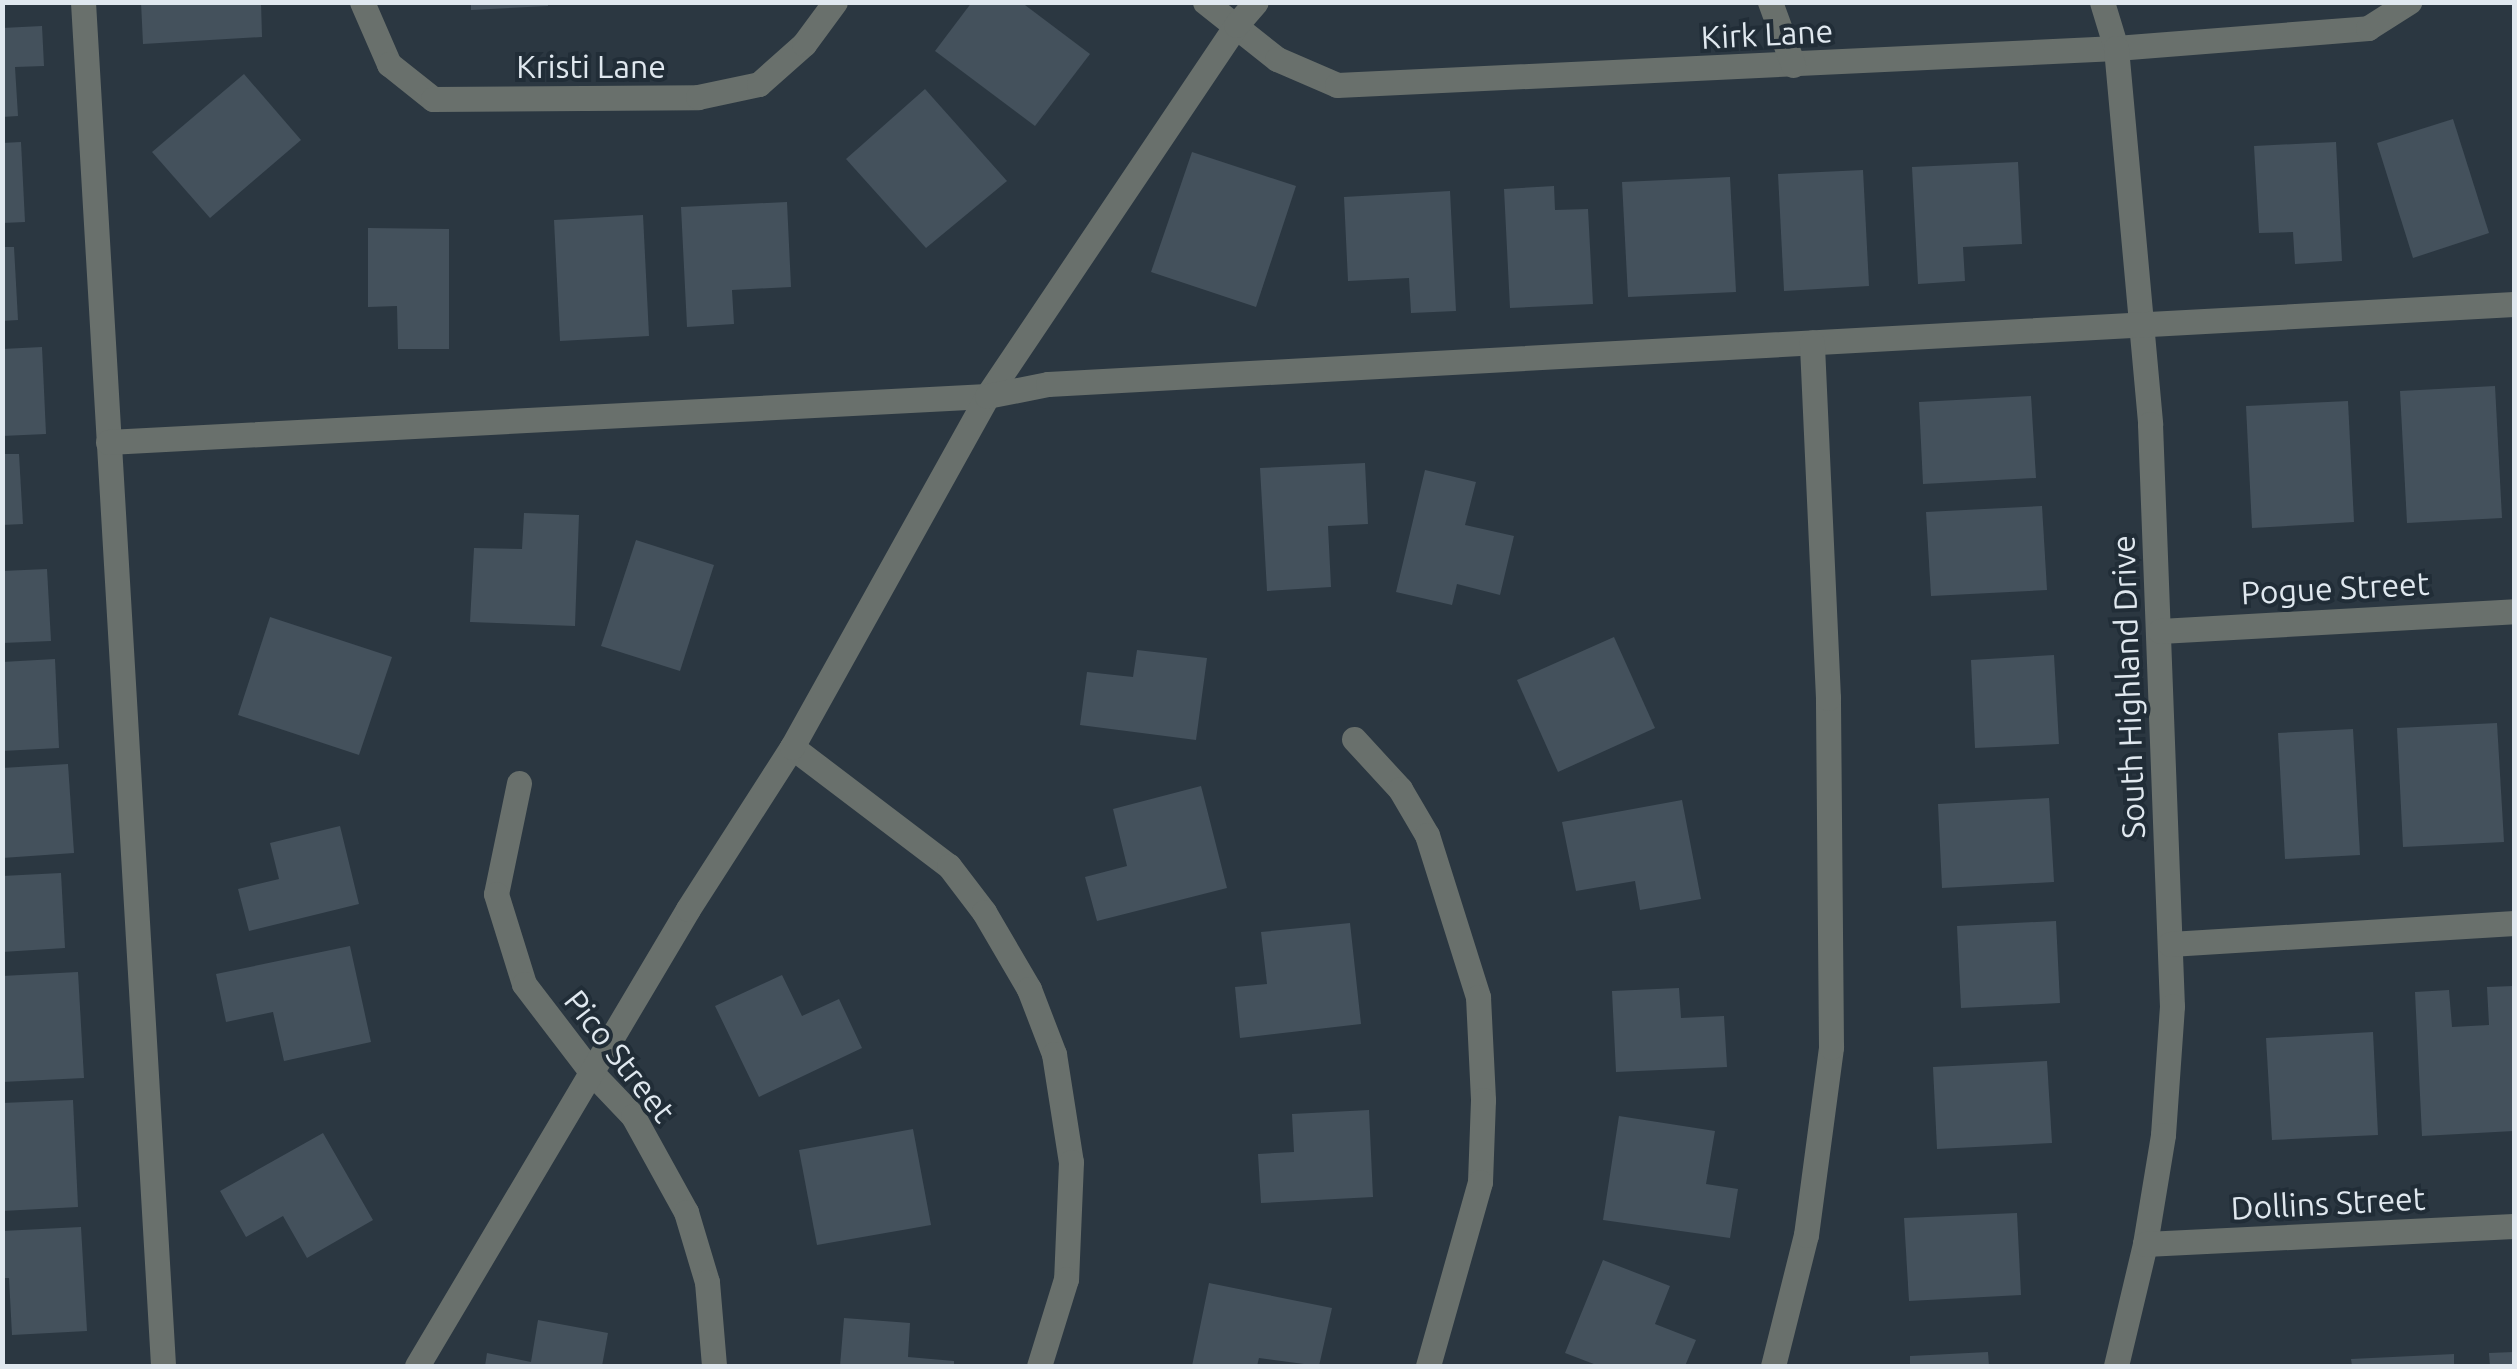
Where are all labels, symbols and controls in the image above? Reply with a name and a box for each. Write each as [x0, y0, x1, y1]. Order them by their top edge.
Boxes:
street label: Kirk Lane [1700, 11, 1834, 57]
street label: Kristi Lane [516, 47, 666, 85]
street label: South Highland Drive [2104, 535, 2152, 839]
street label: Pogue Street [2240, 564, 2430, 612]
street label: Pico Street [557, 982, 683, 1130]
street label: Dollins Street [2230, 1179, 2426, 1227]

